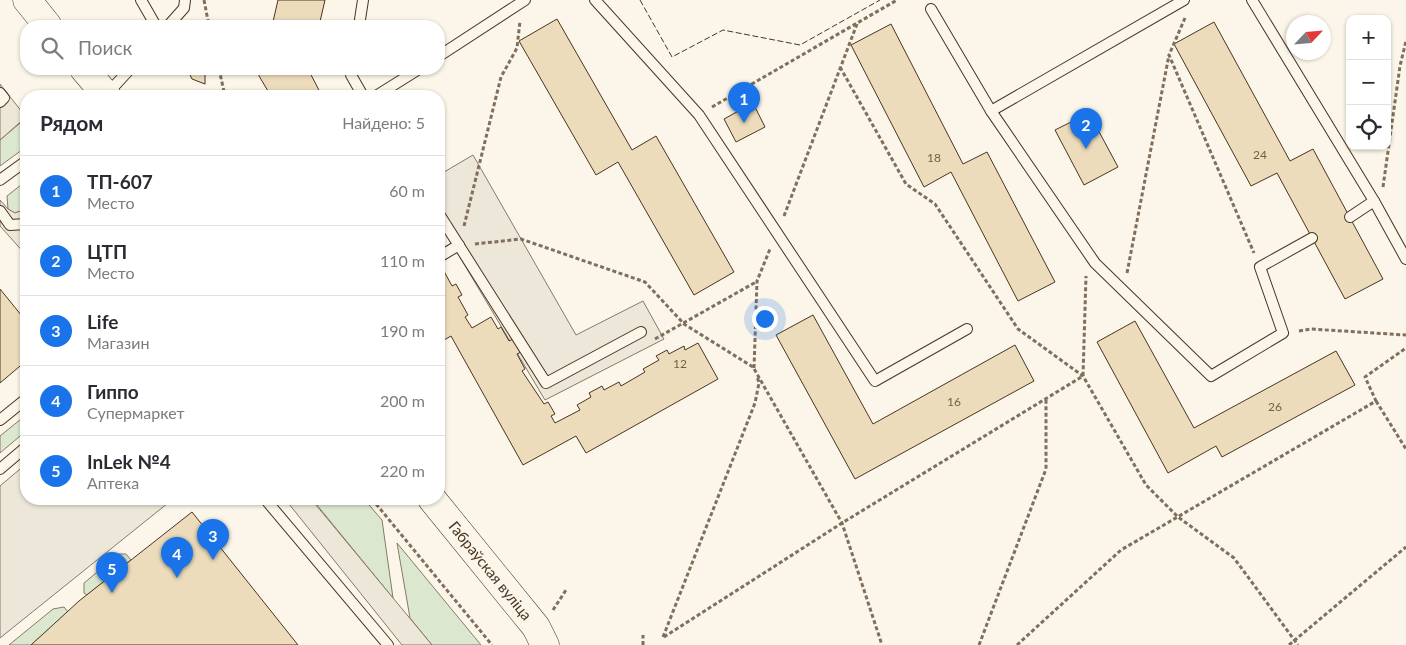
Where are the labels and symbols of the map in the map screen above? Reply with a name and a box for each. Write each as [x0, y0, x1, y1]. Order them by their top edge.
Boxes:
north arrow [1286, 15, 1331, 60]
pin: 1 [728, 82, 760, 123]
pin: 2 [1070, 108, 1102, 149]
house number: 24 [1253, 147, 1267, 162]
house number: 18 [927, 150, 941, 165]
your location [752, 306, 778, 332]
house number: 12 [673, 356, 687, 371]
house number: 16 [947, 394, 961, 409]
house number: 26 [1268, 399, 1282, 414]
street label: Габраўская вуліца [445, 517, 536, 623]
pin: 3 [197, 519, 229, 560]
pin: 4 [161, 537, 193, 578]
pin: 5 [96, 552, 128, 593]

